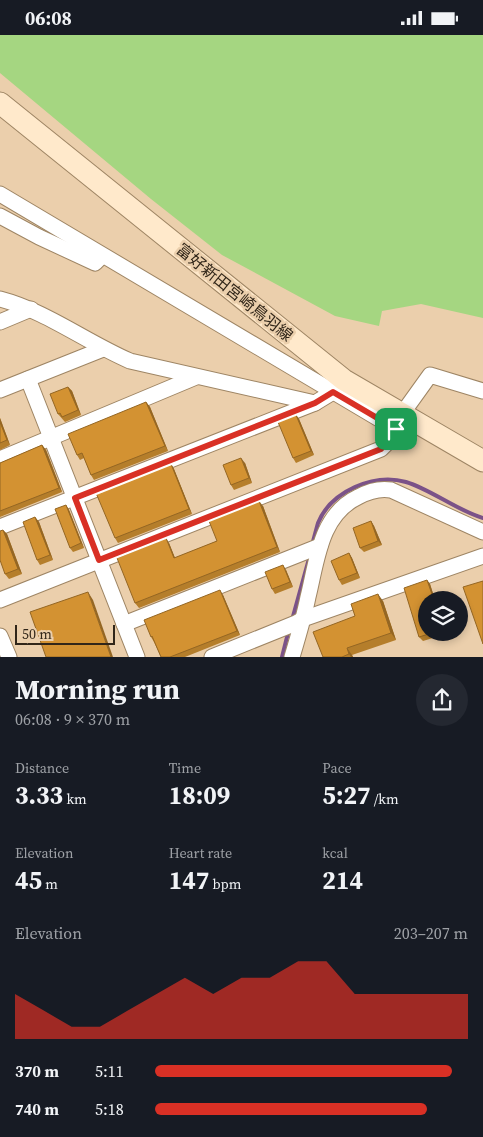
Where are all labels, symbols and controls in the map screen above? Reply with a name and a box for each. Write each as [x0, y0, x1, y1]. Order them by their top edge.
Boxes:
text: 06:08 [25, 5, 72, 31]
street label: 富好新田宮崎鳥羽線 [172, 238, 298, 346]
pin [375, 408, 417, 450]
icon: arrive [382, 415, 410, 443]
map controls [418, 591, 468, 641]
button: layers [418, 591, 468, 641]
scale bar [15, 622, 115, 645]
text: 50 m [22, 624, 52, 644]
text: Morning run [15, 670, 180, 708]
button: share [416, 674, 468, 726]
text: 06:08 · 9 × 370 m [15, 708, 130, 730]
text: Distance [15, 758, 69, 778]
text: Time [169, 758, 201, 778]
text: Pace [322, 758, 352, 778]
text: 3.33 [15, 778, 63, 812]
text: 18:09 [169, 778, 230, 812]
text: 5:27 [322, 778, 370, 812]
text: km [63, 789, 87, 809]
text: /km [370, 789, 399, 809]
text: Elevation [15, 843, 73, 863]
text: Heart rate [169, 843, 232, 863]
text: kcal [322, 843, 348, 863]
text: 45 [15, 863, 42, 897]
text: 147 [169, 863, 209, 897]
text: 214 [322, 863, 363, 897]
text: m [42, 874, 58, 894]
text: bpm [209, 874, 241, 894]
text: Elevation [15, 922, 82, 944]
text: 203–207 m [394, 922, 468, 944]
text: 370 m [15, 1060, 59, 1082]
text: 5:11 [95, 1060, 124, 1082]
text: 740 m [15, 1098, 59, 1120]
text: 5:18 [95, 1098, 124, 1120]

